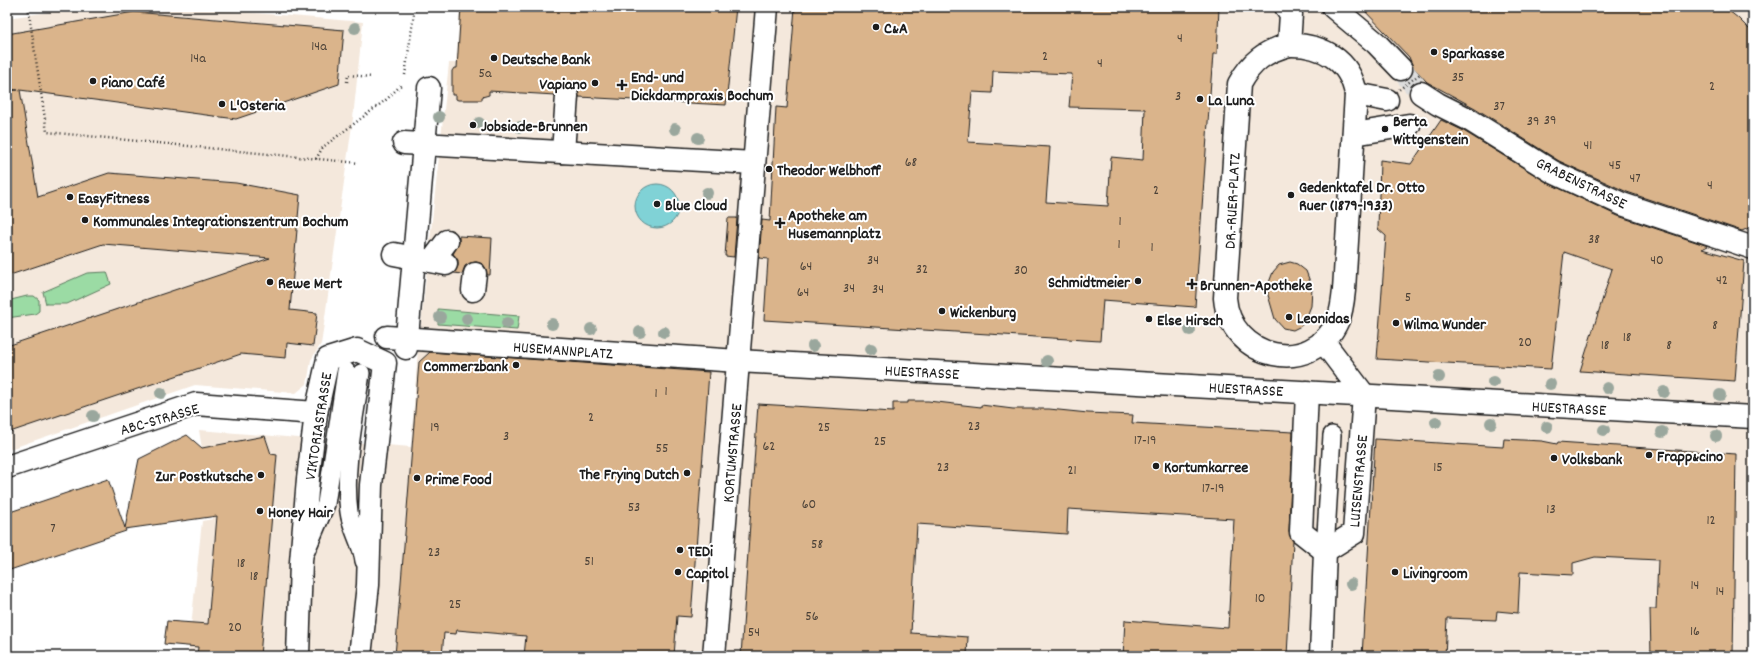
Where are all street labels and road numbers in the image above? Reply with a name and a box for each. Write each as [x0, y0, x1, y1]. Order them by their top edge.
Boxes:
street label: DR.-RUER-PLATZ [1219, 152, 1247, 250]
street label: GRABENSTRASSE [1531, 152, 1631, 217]
street label: HUSEMANNPLATZ [512, 337, 614, 366]
street label: HUESTRASSE [884, 360, 960, 387]
street label: VIKTORIASTRASSE [300, 370, 339, 482]
street label: HUESTRASSE [1208, 377, 1284, 404]
street label: HUESTRASSE [1531, 396, 1607, 423]
street label: ABC-STRASSE [118, 398, 203, 443]
street label: KORTUMSTRASSE [718, 402, 749, 504]
street label: LUISENSTRASSE [1344, 433, 1375, 528]

